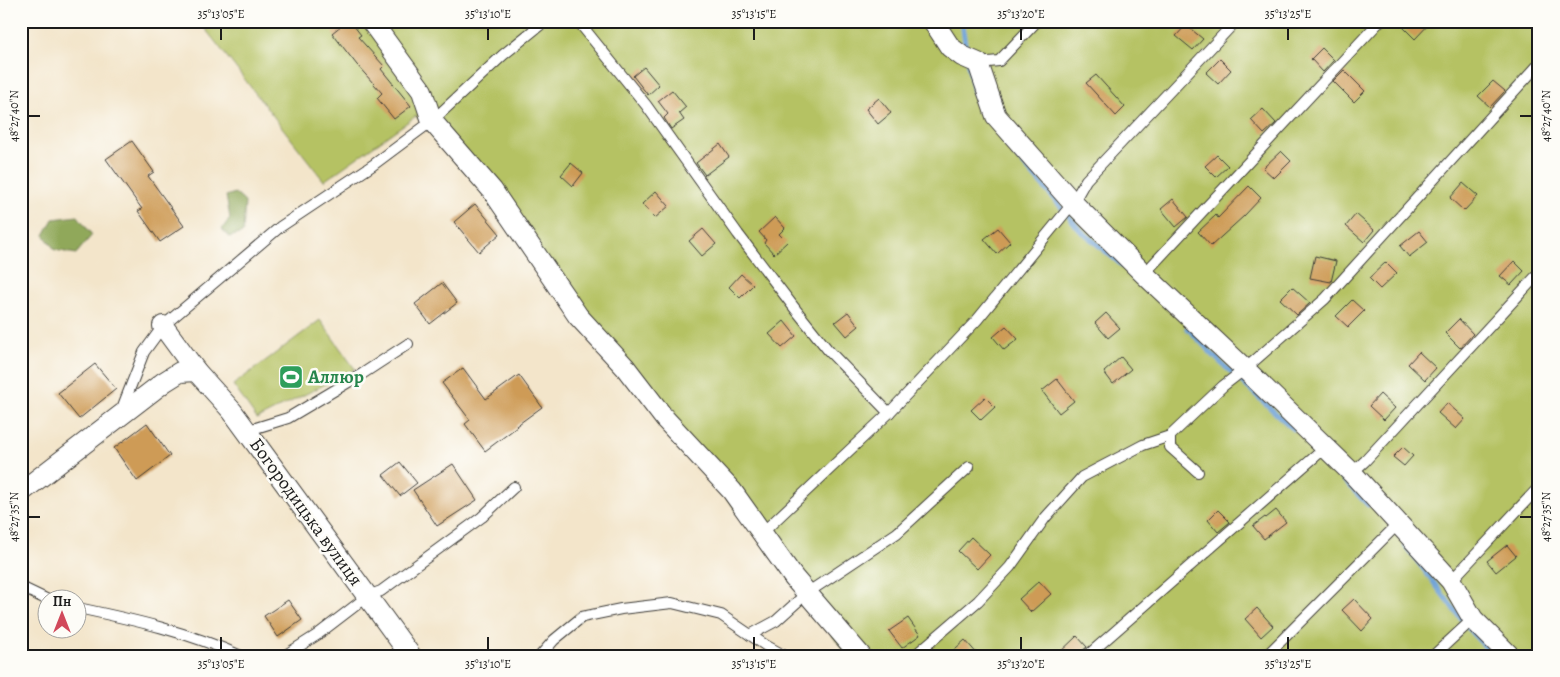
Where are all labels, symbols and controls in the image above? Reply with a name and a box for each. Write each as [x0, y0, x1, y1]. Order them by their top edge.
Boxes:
text: 35°13'05"E [197, 6, 245, 22]
text: 35°13'10"E [465, 6, 511, 22]
text: 35°13'15"E [732, 6, 776, 22]
text: 35°13'20"E [997, 6, 1045, 22]
text: 35°13'25"E [1265, 6, 1311, 22]
text: 48°27'40"N [6, 90, 22, 142]
text: 48°27'40"N [1538, 90, 1554, 142]
sports icon: Аллюр [278, 364, 304, 390]
place label: Аллюр [307, 364, 364, 390]
street label: Богородицька вулиця [243, 433, 369, 591]
text: 48°27'35"N [6, 492, 22, 542]
text: 48°27'35"N [1538, 492, 1554, 542]
north arrow [38, 590, 88, 640]
text: Пн [53, 592, 71, 611]
text: 35°13'05"E [197, 656, 245, 672]
text: 35°13'10"E [465, 656, 511, 672]
text: 35°13'15"E [732, 656, 776, 672]
text: 35°13'20"E [997, 656, 1045, 672]
text: 35°13'25"E [1265, 656, 1311, 672]

